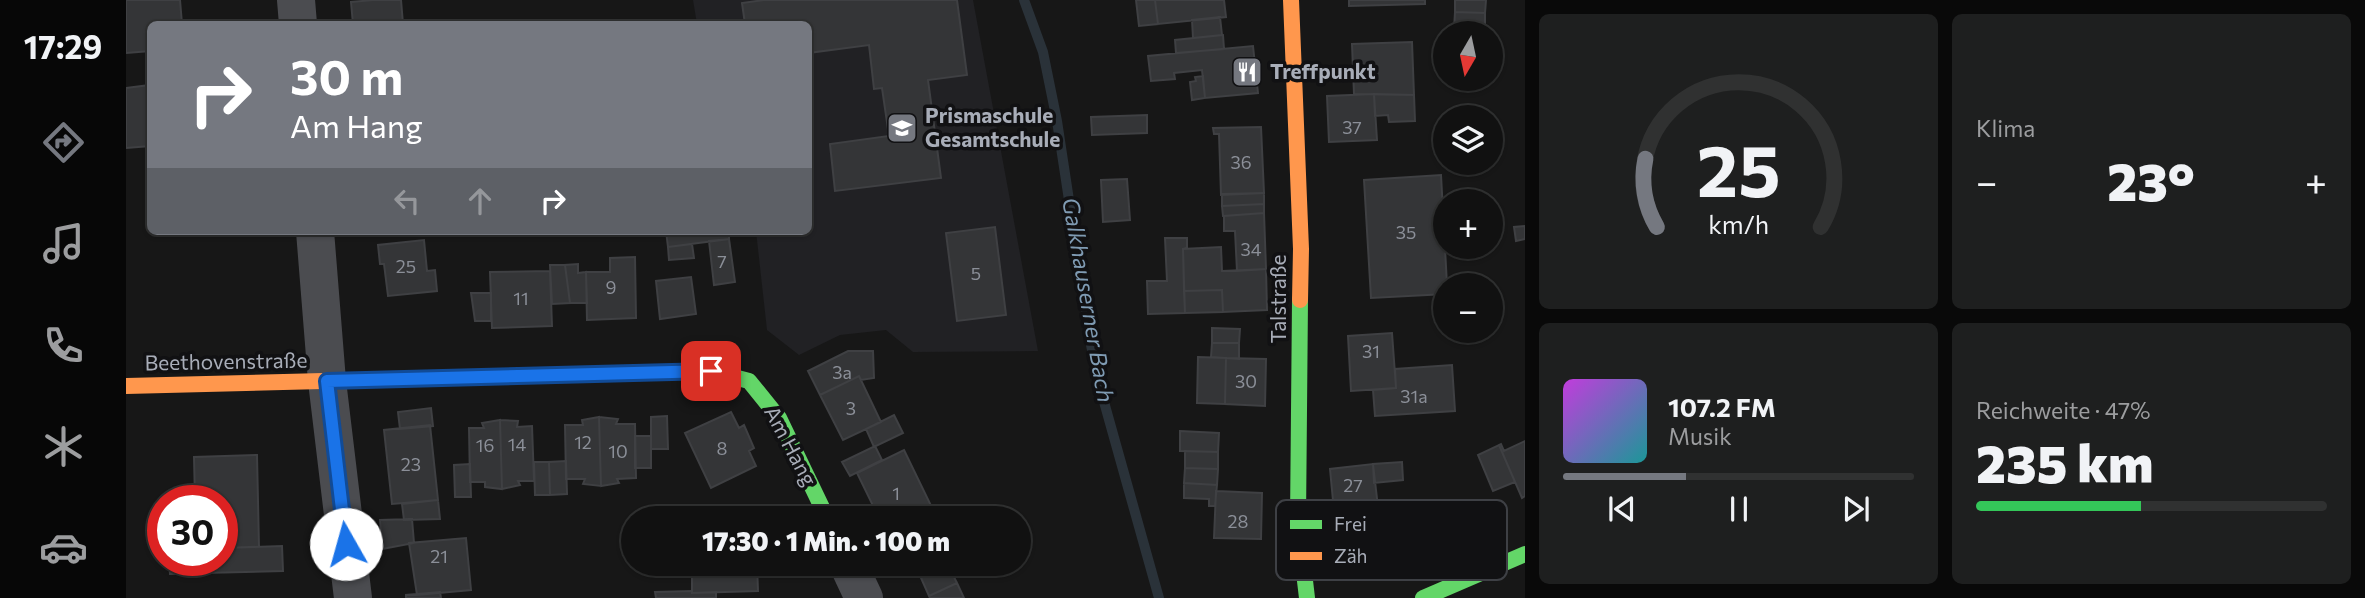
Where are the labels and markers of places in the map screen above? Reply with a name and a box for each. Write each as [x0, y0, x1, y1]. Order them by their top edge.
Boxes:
restaurant icon: Treffpunkt [1230, 55, 1264, 89]
place label: Treffpunkt [1270, 58, 1376, 83]
place label: Prismaschule Gesamtschule [925, 102, 1060, 151]
school or university icon: Prismaschule Gesamtschule [885, 111, 919, 145]
pin [681, 341, 741, 401]

